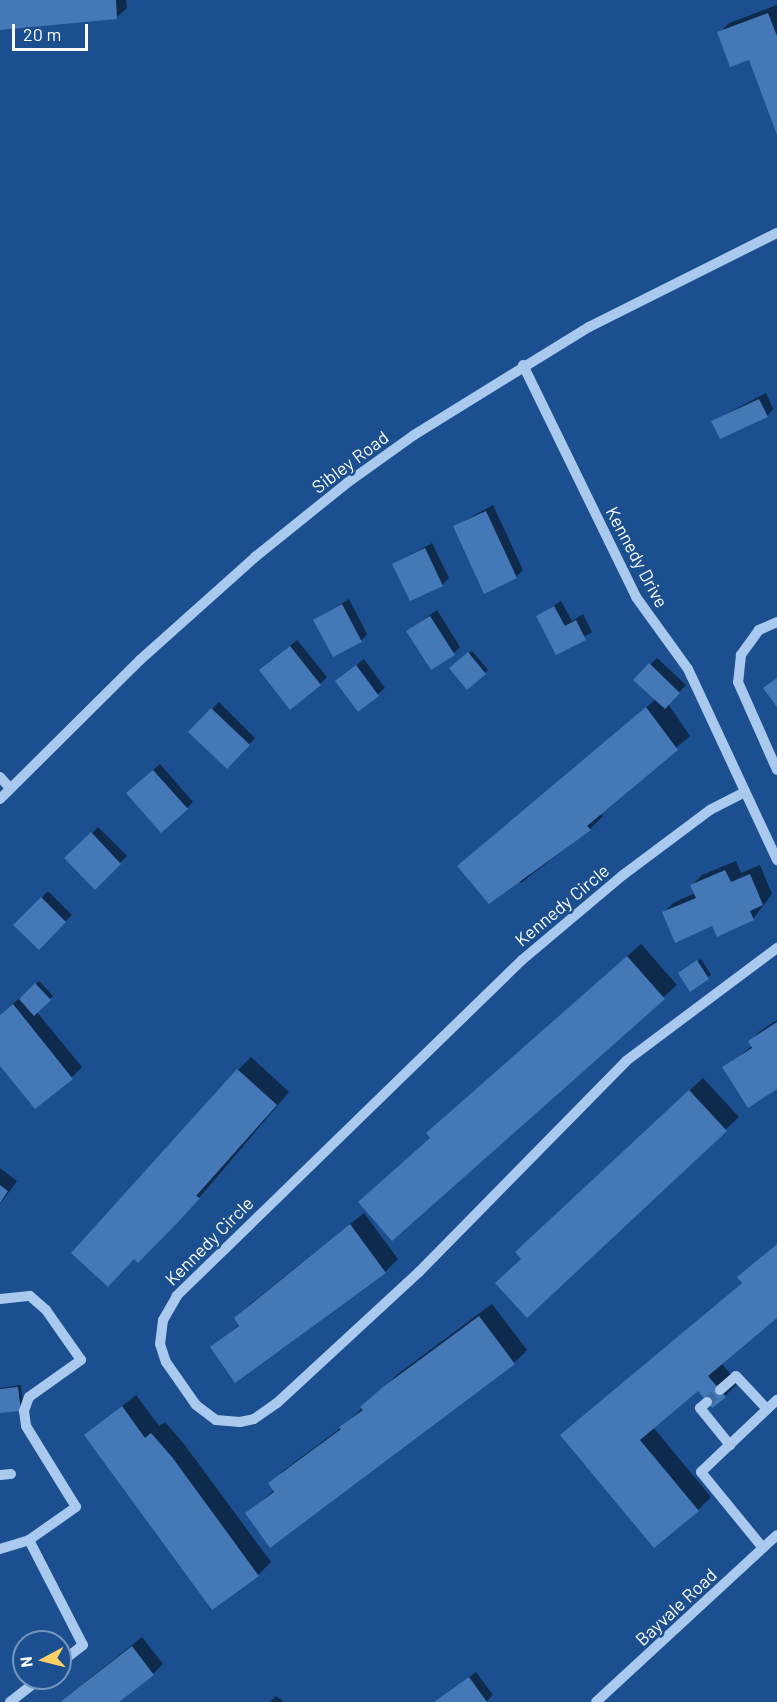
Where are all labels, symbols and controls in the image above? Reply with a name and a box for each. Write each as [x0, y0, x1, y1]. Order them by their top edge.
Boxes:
scale bar [15, 12, 92, 50]
text: 20 m [23, 23, 61, 45]
street label: Sibley Road [308, 426, 392, 498]
street label: Kennedy Drive [601, 503, 673, 611]
street label: Kennedy Circle [511, 859, 613, 951]
street label: Kennedy Circle [160, 1192, 258, 1290]
street label: Bayvale Road [631, 1564, 721, 1650]
north arrow [12, 1630, 72, 1690]
text: N [16, 1656, 36, 1668]

